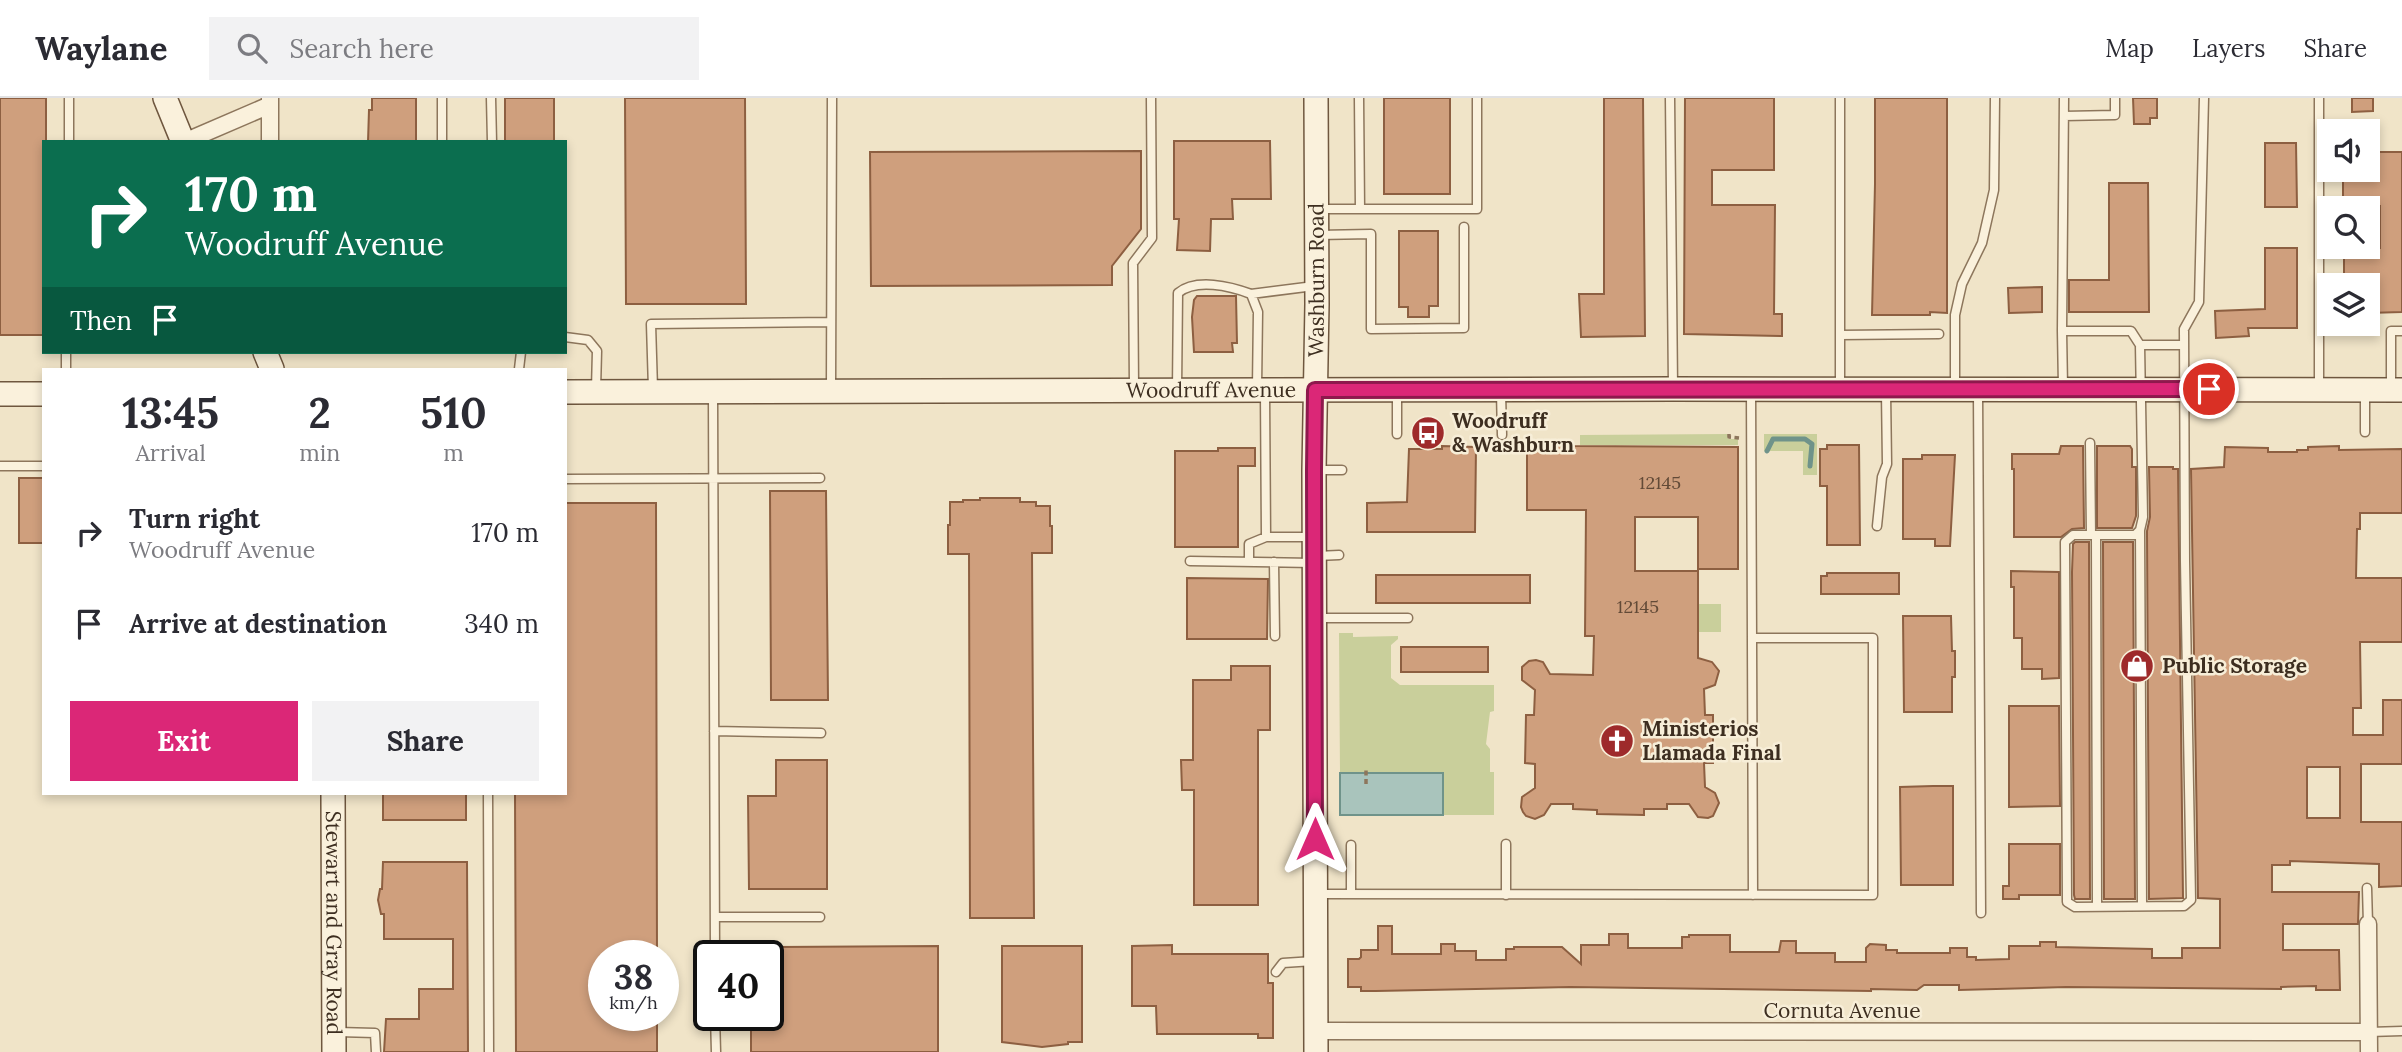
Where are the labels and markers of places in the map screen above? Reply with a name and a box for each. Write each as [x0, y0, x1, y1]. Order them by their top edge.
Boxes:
pin [2179, 359, 2239, 419]
place label: Woodruff & Washburn [1452, 407, 1574, 458]
bus stop icon: Woodruff & Washburn [1409, 414, 1447, 452]
shop icon: Public Storage [2118, 647, 2156, 685]
place label: Public Storage [2162, 652, 2307, 679]
place label: Ministerios Llamada Final [1642, 715, 1782, 766]
church icon: Ministerios Llamada Final [1598, 722, 1636, 760]

